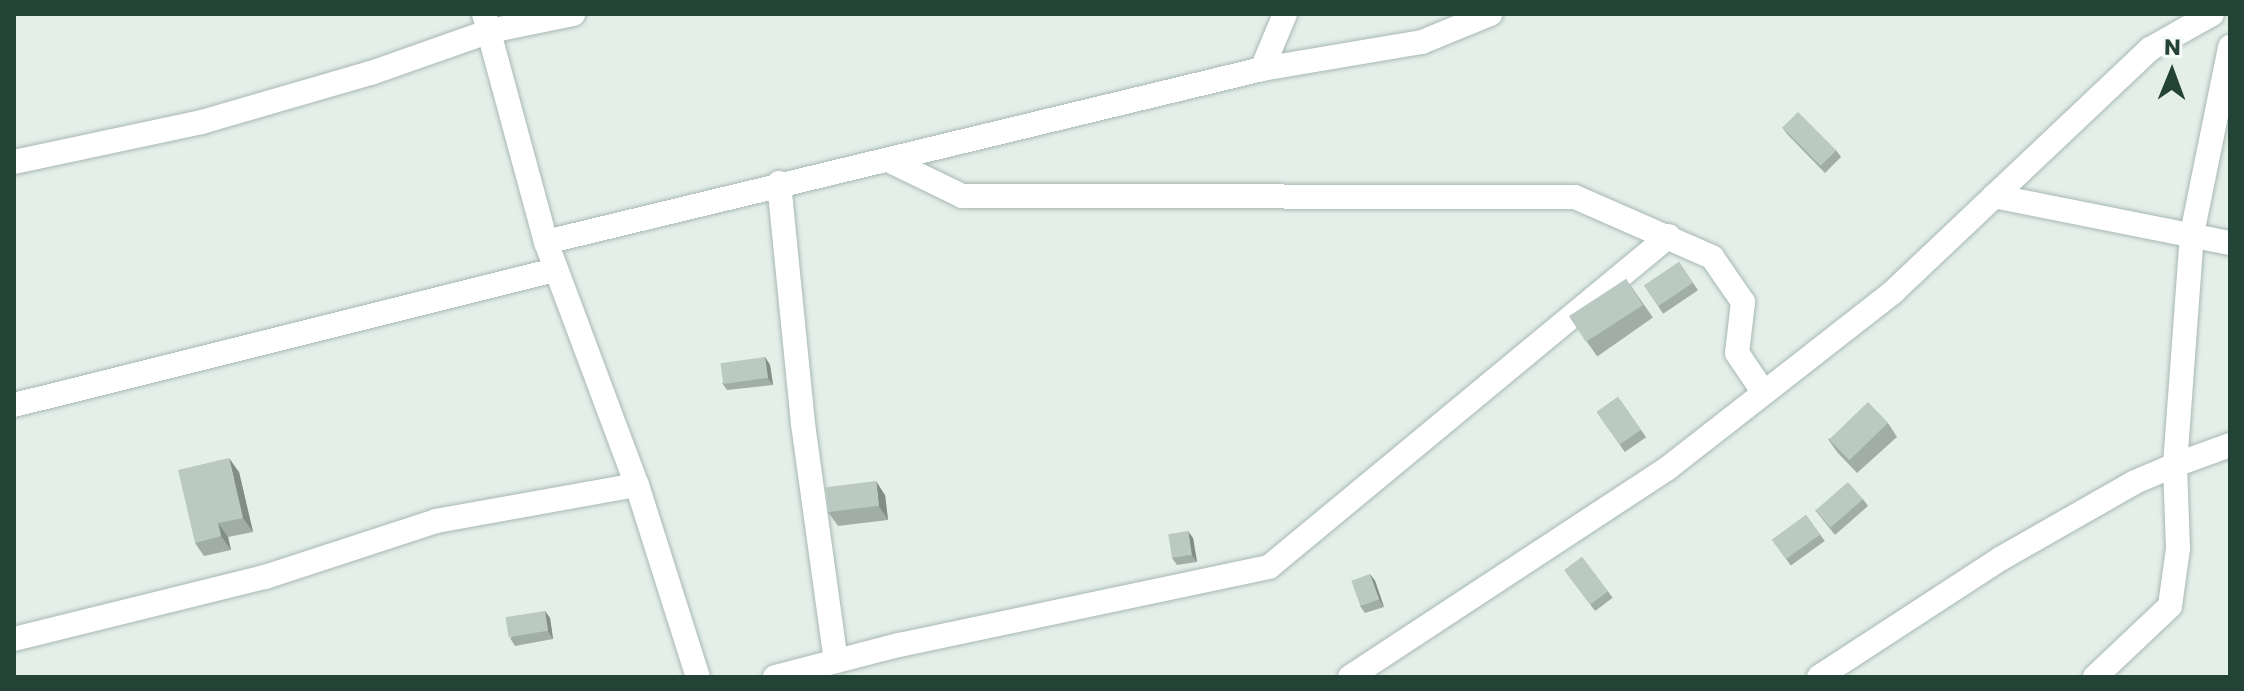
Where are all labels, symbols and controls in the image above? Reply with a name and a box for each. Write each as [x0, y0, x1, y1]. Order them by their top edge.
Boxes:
north arrow [2132, 32, 2212, 112]
text: N [2164, 32, 2181, 63]

